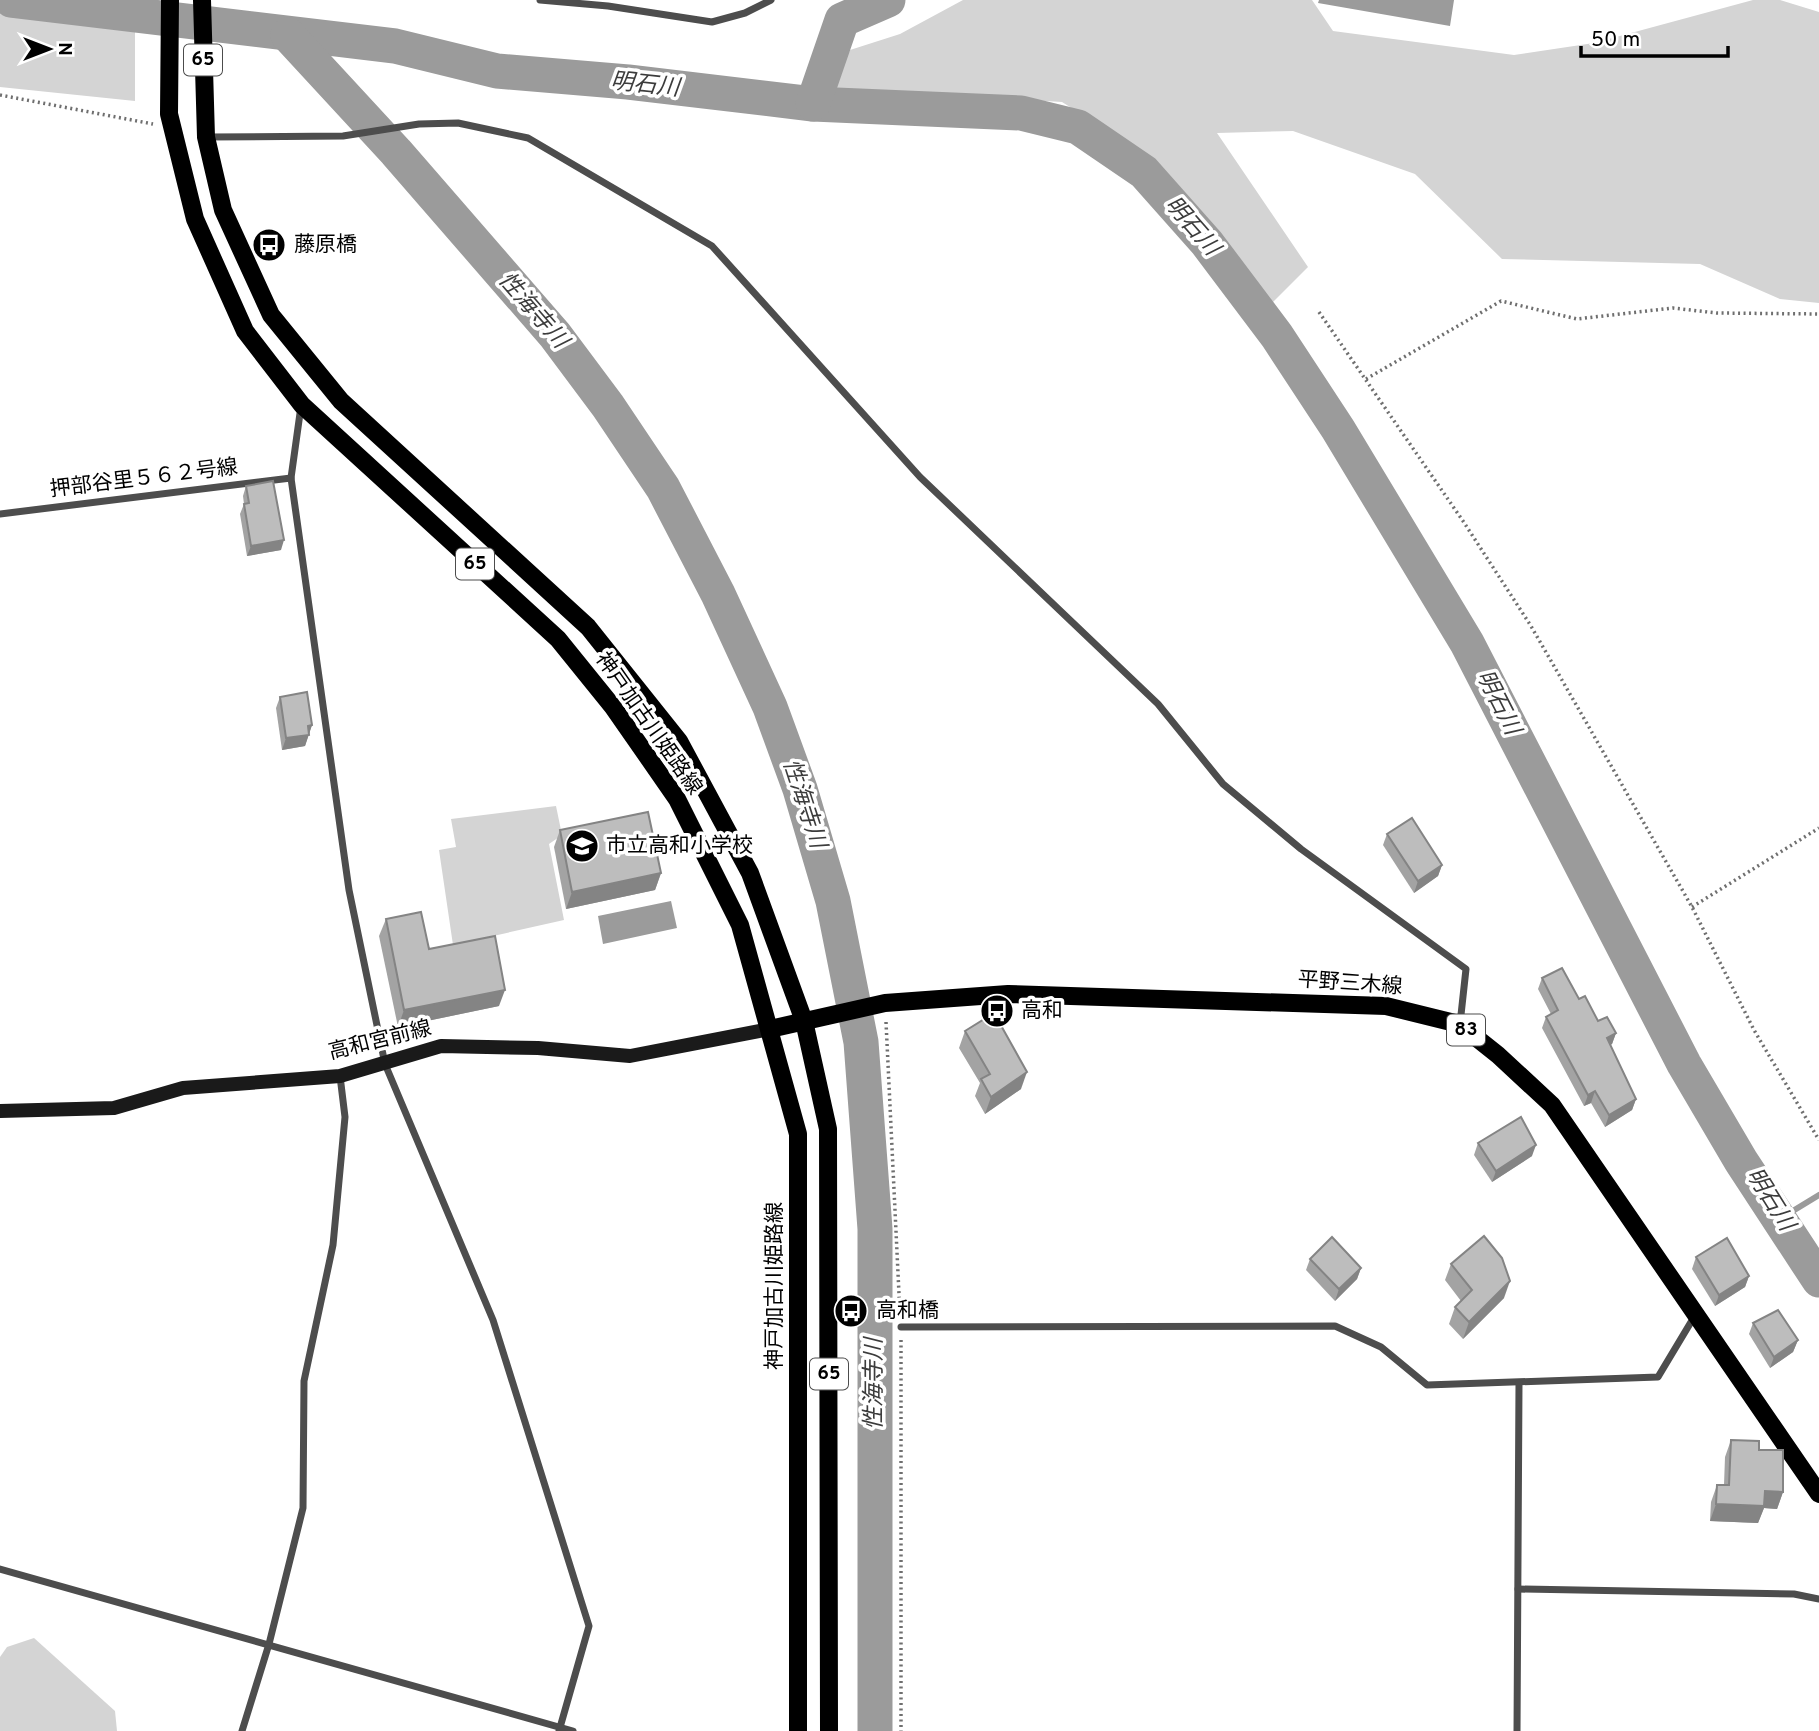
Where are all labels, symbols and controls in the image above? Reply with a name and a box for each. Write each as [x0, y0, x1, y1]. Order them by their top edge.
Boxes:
north arrow [14, 14, 84, 84]
scale bar [1581, 14, 1728, 58]
text: 50 m [1591, 27, 1640, 54]
text: N [52, 42, 76, 56]
road number: 65 [184, 44, 222, 76]
water label: 明石川 [609, 68, 684, 104]
water label: 明石川 [1157, 191, 1227, 265]
bus stop icon: 藤原橋 [250, 226, 288, 264]
place label: 藤原橋 [294, 232, 357, 259]
water label: 性海寺川 [491, 267, 575, 357]
street label: 押部谷里５６２号線 [49, 454, 239, 504]
road number: 65 [456, 548, 494, 580]
street label: 神戸加古川姫路線 [589, 647, 707, 801]
water label: 明石川 [1468, 666, 1527, 743]
water label: 性海寺川 [775, 756, 832, 855]
school or university icon: 市立高和小学校 [563, 827, 601, 865]
place label: 市立高和小学校 [606, 833, 753, 860]
street label: 平野三木線 [1297, 967, 1403, 1001]
bus stop icon: 高和 [978, 992, 1016, 1030]
place label: 高和 [1021, 998, 1063, 1025]
road number: 83 [1447, 1014, 1485, 1046]
street label: 高和宮前線 [326, 1015, 434, 1067]
water label: 明石川 [1738, 1163, 1801, 1239]
street label: 神戸加古川姫路線 [762, 1202, 789, 1370]
bus stop icon: 高和橋 [832, 1292, 870, 1330]
place label: 高和橋 [876, 1298, 939, 1325]
water label: 性海寺川 [861, 1335, 890, 1430]
road number: 65 [810, 1358, 848, 1390]

